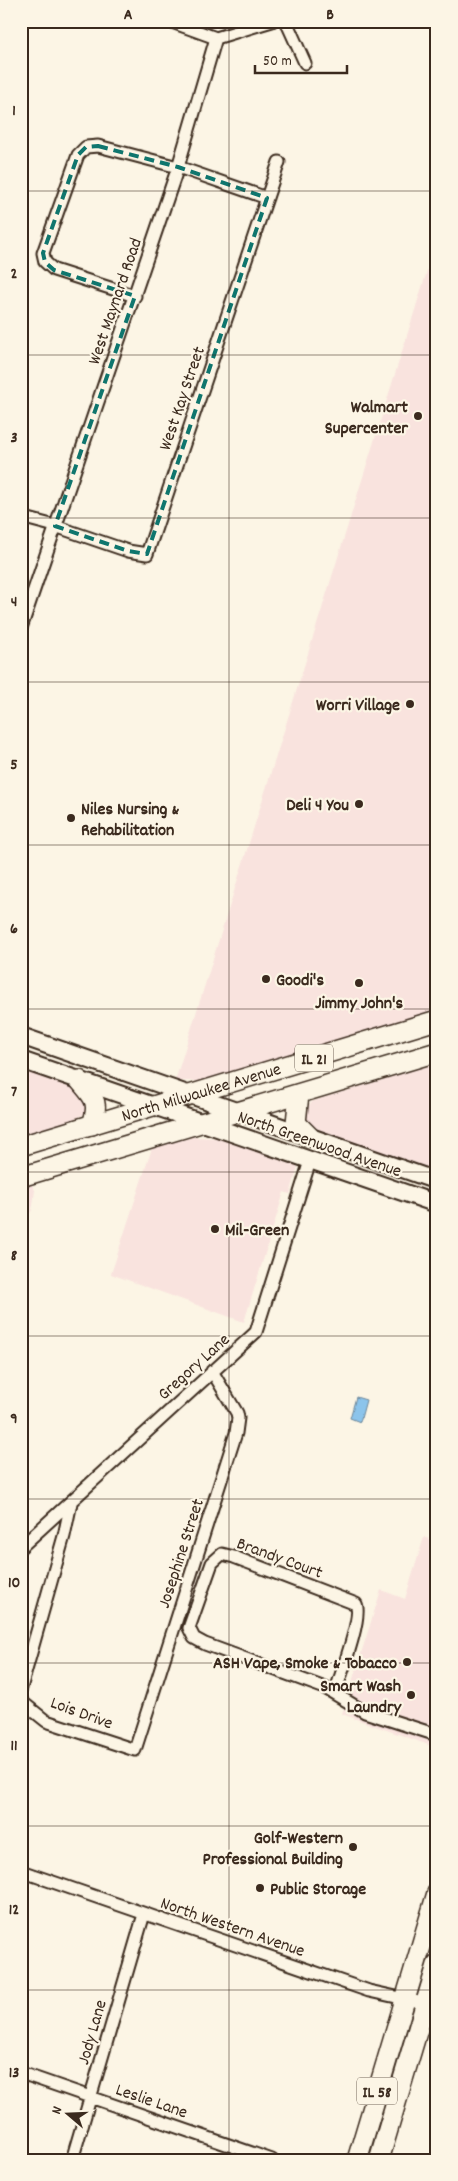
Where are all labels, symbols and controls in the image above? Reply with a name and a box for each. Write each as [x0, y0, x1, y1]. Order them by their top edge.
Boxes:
text: A [124, 4, 133, 27]
text: B [326, 4, 334, 27]
scale bar [255, 42, 348, 74]
text: 50 m [263, 51, 292, 73]
text: 1 [12, 100, 16, 123]
street label: West Maynard Road [83, 235, 150, 369]
text: 2 [11, 263, 18, 286]
street label: West Kay Street [154, 343, 213, 454]
place label: Walmart Supercenter [325, 396, 408, 442]
marker: Walmart Supercenter [412, 410, 424, 422]
text: 3 [10, 427, 18, 450]
text: 4 [11, 591, 17, 614]
place label: Worri Village [316, 694, 400, 719]
marker: Worri Village [404, 698, 416, 710]
text: 5 [10, 754, 18, 777]
place label: Deli 4 You [286, 794, 349, 819]
place label: Niles Nursing & Rehabilitation [81, 798, 180, 844]
marker: Deli 4 You [353, 798, 365, 810]
marker: Niles Nursing & Rehabilitation [65, 812, 77, 824]
text: 6 [10, 918, 18, 941]
place label: Goodi's [276, 969, 324, 994]
marker: Goodi's [260, 973, 272, 985]
marker: Jimmy John's [353, 977, 365, 989]
place label: Jimmy John's [315, 992, 404, 1017]
road number: IL 21 [295, 1044, 333, 1072]
street label: North Milwaukee Avenue [119, 1058, 284, 1130]
text: 7 [11, 1081, 17, 1104]
street label: North Greenwood Avenue [234, 1106, 405, 1185]
place label: Mil-Green [225, 1219, 289, 1244]
marker: Mil-Green [209, 1223, 221, 1235]
text: 8 [11, 1245, 18, 1268]
street label: Gregory Lane [153, 1329, 236, 1407]
text: 9 [10, 1408, 18, 1431]
street label: Josephine Street [153, 1495, 212, 1612]
street label: Brandy Court [233, 1532, 326, 1587]
text: 10 [8, 1572, 20, 1595]
place label: ASH Vape, Smoke & Tobacco [213, 1652, 397, 1677]
marker: ASH Vape, Smoke & Tobacco [401, 1656, 413, 1668]
place label: Smart Wash Laundry [320, 1675, 402, 1721]
marker: Smart Wash Laundry [405, 1689, 417, 1701]
street label: Lois Drive [46, 1691, 116, 1737]
text: 11 [10, 1735, 18, 1758]
place label: Golf-Western Professional Building [202, 1827, 343, 1873]
marker: Golf-Western Professional Building [347, 1841, 359, 1853]
place label: Public Storage [270, 1878, 366, 1903]
marker: Public Storage [254, 1882, 266, 1894]
street label: North Western Avenue [157, 1892, 308, 1965]
text: 12 [9, 1899, 19, 1922]
street label: Jody Lane [72, 1997, 115, 2068]
text: 13 [9, 2062, 19, 2085]
street label: Leslie Lane [112, 2078, 191, 2126]
road number: IL 58 [357, 2078, 397, 2104]
north arrow [42, 2088, 92, 2138]
text: N [47, 2104, 68, 2117]

